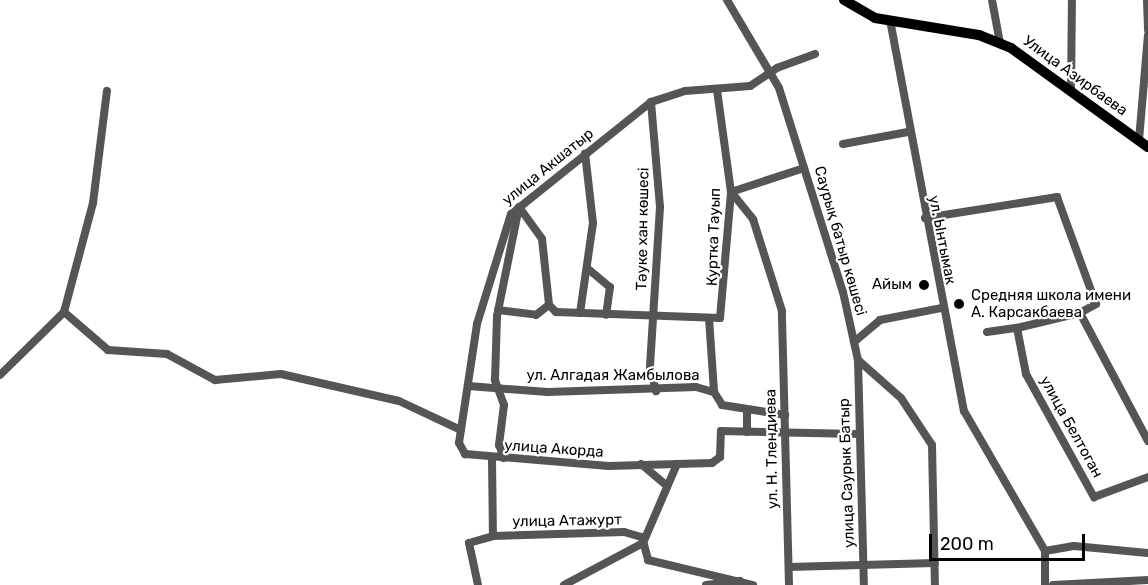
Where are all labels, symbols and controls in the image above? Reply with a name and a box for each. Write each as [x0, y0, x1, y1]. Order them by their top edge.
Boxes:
street label: Улица Азирбаева [1019, 32, 1131, 120]
street label: улица Акшатыр [499, 125, 597, 209]
street label: Саурық батыр көшесі [810, 164, 870, 318]
street label: Тәуке хан көшесі [633, 167, 653, 291]
street label: Куртка Тауып [703, 188, 725, 286]
street label: ул. Ынтымак [925, 194, 959, 286]
place label: Айым [872, 276, 912, 294]
marker: Айым [917, 278, 931, 292]
place label: Средняя школа имени А. Карсакбаева [971, 286, 1131, 321]
marker: Средняя школа имени А. Карсакбаева [952, 297, 966, 311]
street label: ул. Алгадая Жамбылова [526, 367, 700, 385]
street label: улица Белтоган [1036, 373, 1106, 481]
street label: ул. Н. Тлендиева [762, 389, 782, 509]
street label: улица Саурык Батыр [835, 398, 859, 548]
street label: улица Акорда [504, 437, 604, 461]
street label: улица Атажурт [512, 511, 622, 531]
scale bar [932, 522, 1088, 560]
text: 200 m [940, 533, 994, 555]

